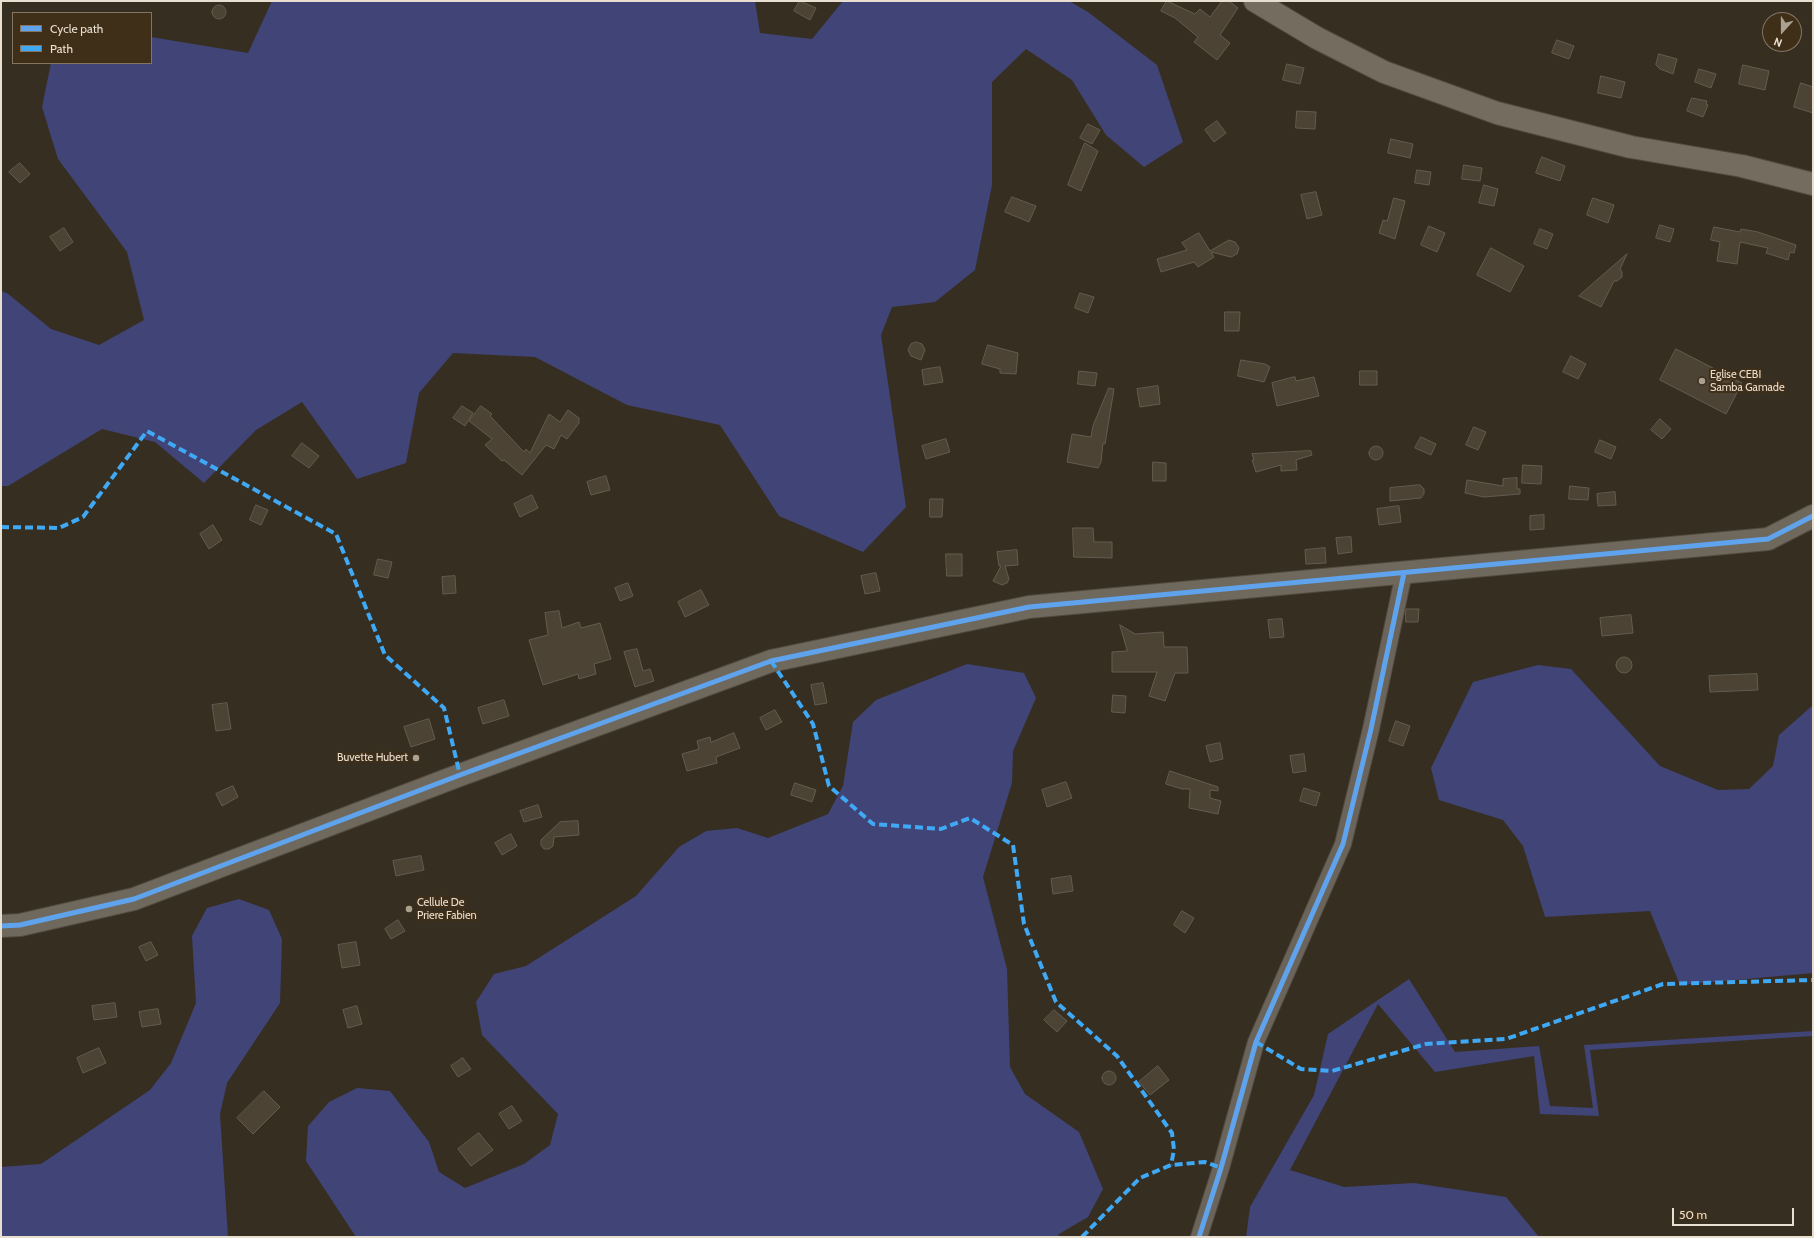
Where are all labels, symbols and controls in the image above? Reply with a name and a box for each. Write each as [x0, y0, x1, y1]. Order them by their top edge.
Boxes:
legend [12, 12, 152, 64]
north arrow [1762, 12, 1802, 52]
text: Cycle path [50, 21, 103, 36]
text: N [1772, 34, 1784, 50]
text: Path [50, 41, 73, 56]
place label: Eglise CEBI Samba Gamade [1710, 368, 1785, 394]
marker: Eglise CEBI Samba Gamade [1697, 376, 1707, 386]
place label: Buvette Hubert [337, 751, 408, 765]
marker: Buvette Hubert [411, 753, 421, 763]
place label: Cellule De Priere Fabien [417, 896, 477, 922]
marker: Cellule De Priere Fabien [404, 904, 414, 914]
scale bar [1674, 1200, 1796, 1226]
text: 50 m [1679, 1207, 1707, 1222]

